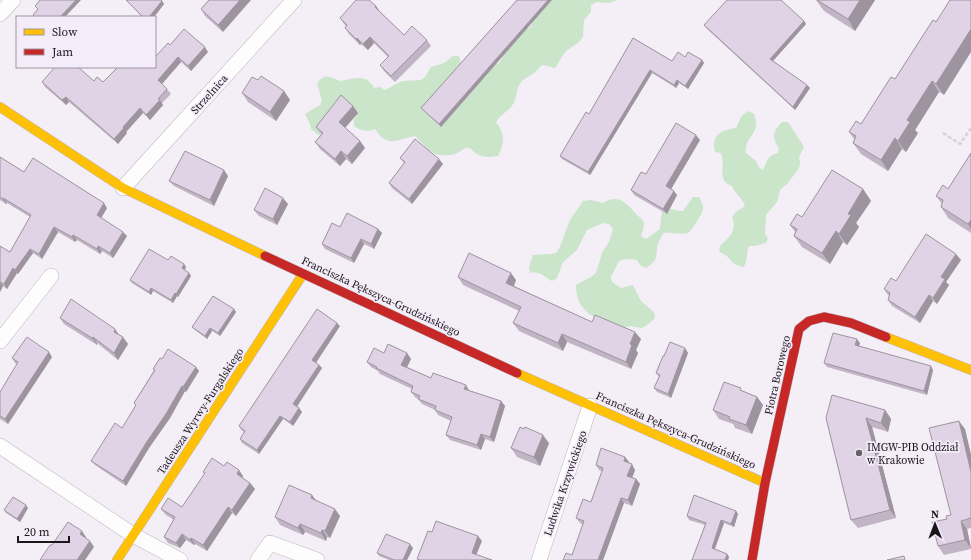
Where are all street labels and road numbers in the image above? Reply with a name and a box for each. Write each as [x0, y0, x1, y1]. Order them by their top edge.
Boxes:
street label: Strzelnica [188, 71, 231, 117]
street label: Franciszka Pększyca-Grudzińskiego [299, 253, 463, 340]
street label: Piotra Borowego [761, 334, 794, 416]
street label: Tadeusza Wyrwy-Furgalskiego [154, 345, 247, 478]
street label: Franciszka Pększyca-Grudzińskiego [593, 388, 758, 473]
street label: Ludwika Krzywickiego [540, 428, 591, 538]

